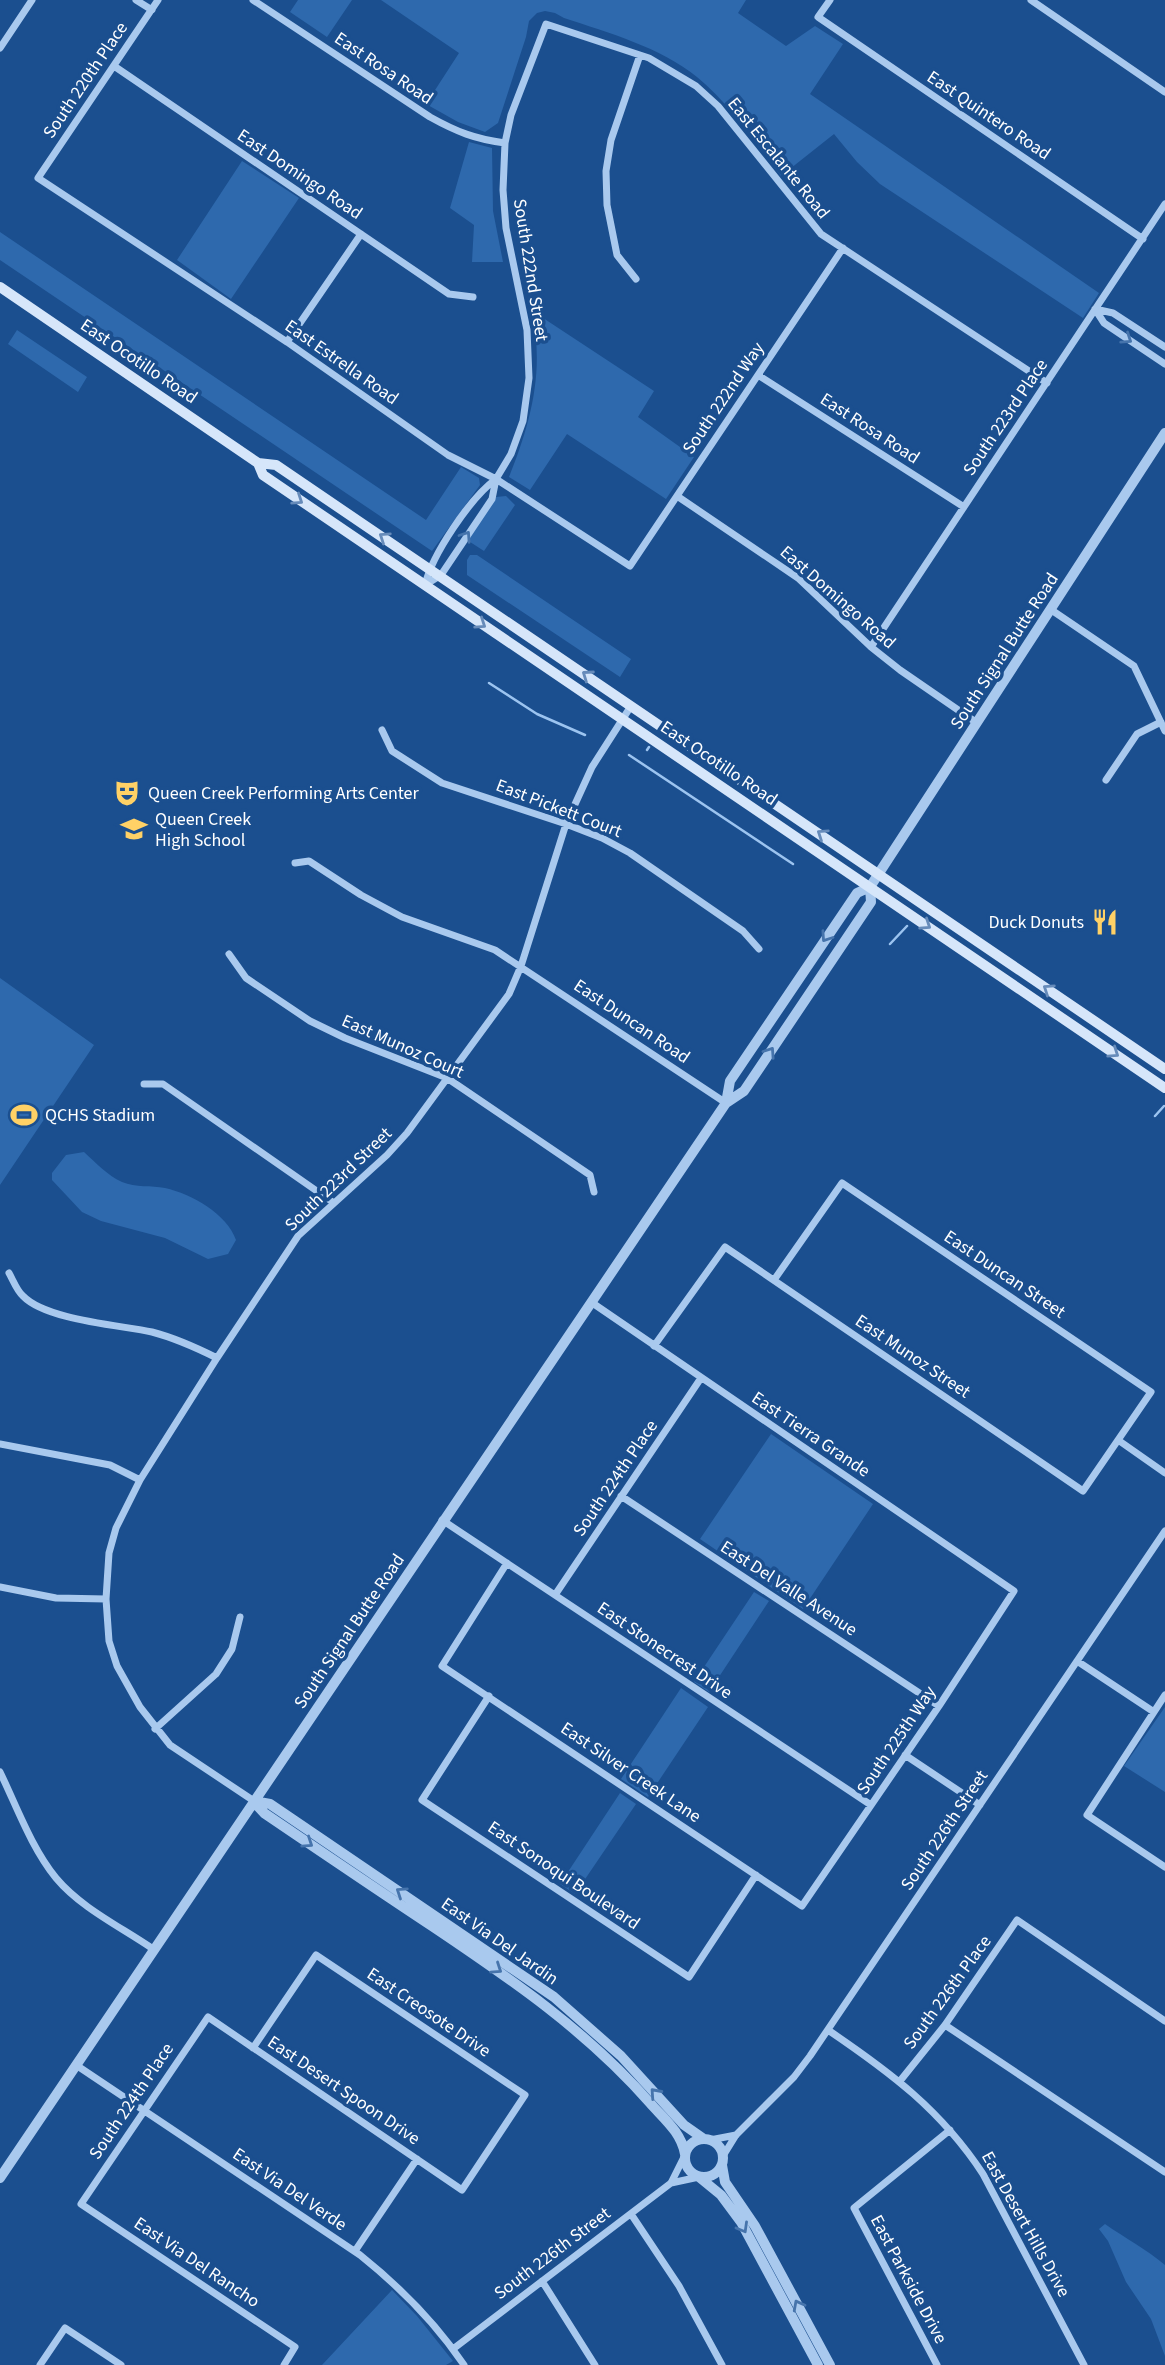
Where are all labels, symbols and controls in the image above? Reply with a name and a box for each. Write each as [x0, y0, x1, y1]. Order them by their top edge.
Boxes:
street label: South 220th Place [37, 17, 134, 143]
street label: East Rosa Road [329, 26, 438, 111]
street label: East Quintero Road [922, 65, 1056, 166]
street label: East Escalante Road [722, 92, 836, 224]
street label: East Domingo Road [232, 123, 367, 226]
street label: South 222nd Street [507, 197, 554, 343]
street label: East Ocotillo Road [75, 313, 202, 410]
street label: East Estrella Road [280, 314, 404, 411]
one-way arrow [1120, 331, 1133, 344]
street label: South 222nd Way [677, 337, 771, 459]
street label: South 223rd Place [957, 354, 1054, 481]
street label: East Rosa Road [815, 387, 924, 470]
one-way arrow [291, 492, 304, 505]
one-way arrow [458, 531, 471, 544]
one-way arrow [379, 533, 392, 545]
street label: East Domingo Road [774, 540, 901, 655]
street label: South Signal Butte Road [944, 568, 1064, 734]
one-way arrow [473, 616, 486, 628]
one-way arrow [582, 671, 595, 683]
street label: East Ocotillo Road [655, 715, 782, 812]
street label: East Pickett Court [492, 773, 625, 844]
theatre icon: Queen Creek Performing Arts Center [112, 778, 142, 808]
place label: Queen Creek Performing Arts Center [148, 781, 420, 806]
place label: Queen Creek High School [155, 807, 251, 853]
school or university icon: Queen Creek High School [119, 814, 149, 844]
one-way arrow [817, 830, 830, 842]
restaurant icon: Duck Donuts [1090, 907, 1120, 937]
place label: Duck Donuts [989, 910, 1084, 935]
one-way arrow [918, 917, 931, 929]
one-way arrow [822, 930, 835, 943]
street label: East Duncan Road [569, 973, 695, 1070]
one-way arrow [1043, 985, 1056, 997]
street label: East Munoz Court [338, 1008, 468, 1085]
one-way arrow [1106, 1045, 1119, 1058]
one-way arrow [762, 1047, 774, 1060]
sports icon: QCHS Stadium [9, 1100, 39, 1130]
place label: QCHS Stadium [45, 1103, 155, 1128]
street label: South 223rd Street [279, 1122, 397, 1237]
street label: East Duncan Street [939, 1224, 1070, 1324]
street label: East Munoz Street [850, 1309, 975, 1404]
street label: East Tierra Grande [747, 1385, 875, 1483]
street label: South 224th Place [567, 1415, 664, 1541]
street label: East Del Valle Avenue [715, 1535, 862, 1642]
street label: South Signal Butte Road [288, 1549, 411, 1714]
street label: East Stonecrest Drive [592, 1596, 737, 1705]
street label: South 225th Way [851, 1680, 942, 1800]
street label: East Silver Creek Lane [556, 1716, 706, 1829]
street label: South 226th Street [895, 1765, 994, 1895]
street label: East Sonoqui Boulevard [482, 1815, 645, 1936]
one-way arrow [300, 1834, 313, 1847]
one-way arrow [395, 1887, 408, 1900]
street label: East Via Del Jardin [436, 1892, 563, 1991]
street label: South 226th Place [897, 1930, 997, 2054]
one-way arrow [489, 1961, 502, 1974]
street label: East Creosote Drive [362, 1962, 496, 2063]
street label: East Desert Spoon Drive [262, 2030, 425, 2151]
street label: South 224th Place [83, 2038, 180, 2164]
one-way arrow [651, 2088, 664, 2101]
street label: East Via Del Verde [228, 2142, 352, 2237]
street label: East Desert Hills Drive [975, 2147, 1076, 2302]
street label: South 226th Street [489, 2201, 616, 2306]
street label: East Parkside Drive [864, 2210, 953, 2348]
street label: East Via Del Rancho [129, 2211, 265, 2314]
one-way arrow [735, 2220, 748, 2233]
one-way arrow [793, 2299, 807, 2312]

